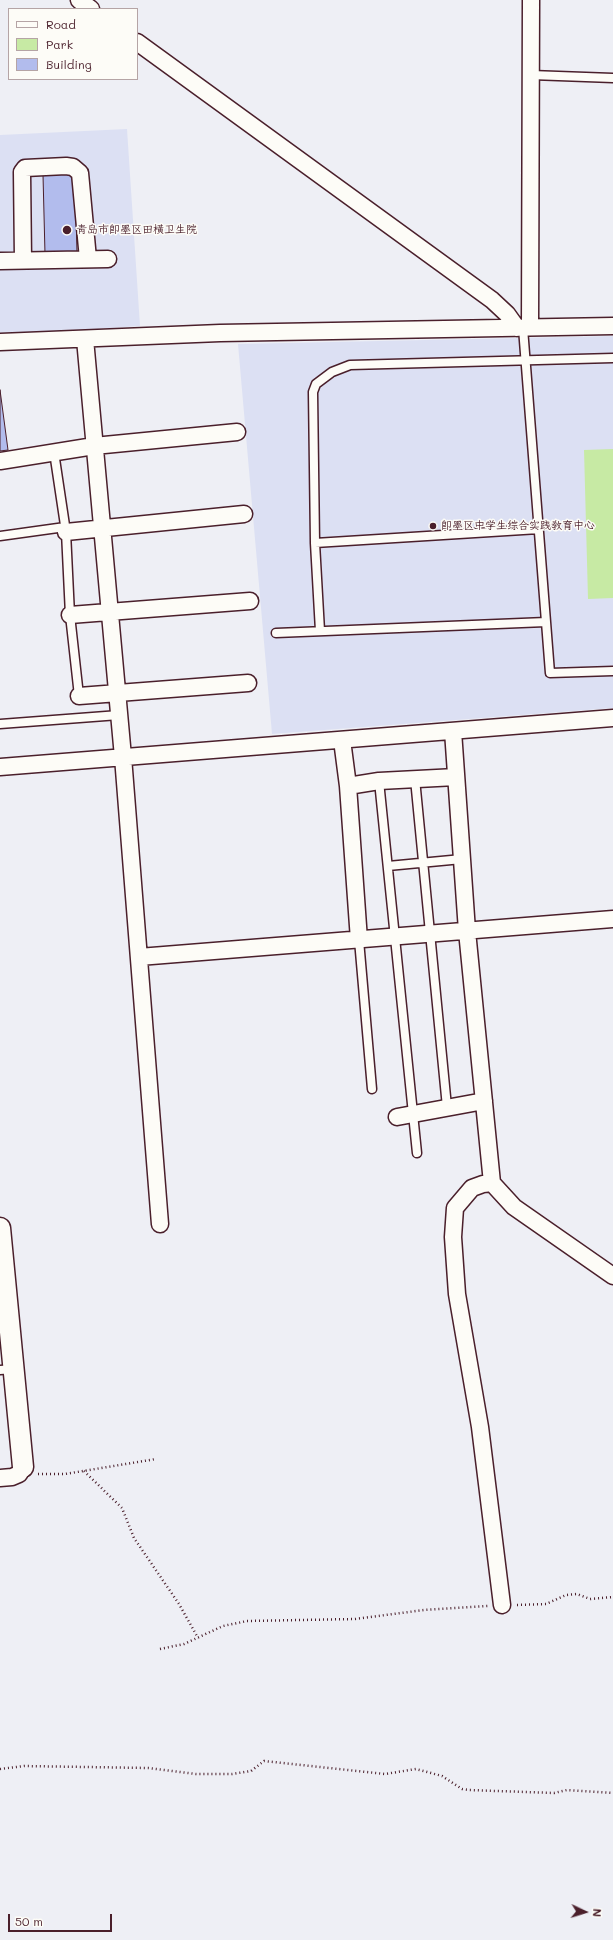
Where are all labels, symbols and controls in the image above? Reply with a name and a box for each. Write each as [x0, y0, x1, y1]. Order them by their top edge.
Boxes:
legend [8, 8, 138, 80]
text: Road [46, 16, 76, 32]
text: Park [46, 36, 73, 52]
text: Building [46, 56, 92, 72]
place label: 青岛市即墨区田横卫生院 [76, 223, 197, 237]
marker: 青岛市即墨区田横卫生院 [61, 224, 73, 236]
place label: 即墨区中学生综合实践教育中心 [441, 519, 595, 533]
marker: 即墨区中学生综合实践教育中心 [428, 521, 438, 531]
north arrow [565, 1892, 605, 1932]
scale bar [10, 1906, 114, 1932]
text: N [590, 1908, 605, 1918]
text: 50 m [15, 1913, 43, 1929]

